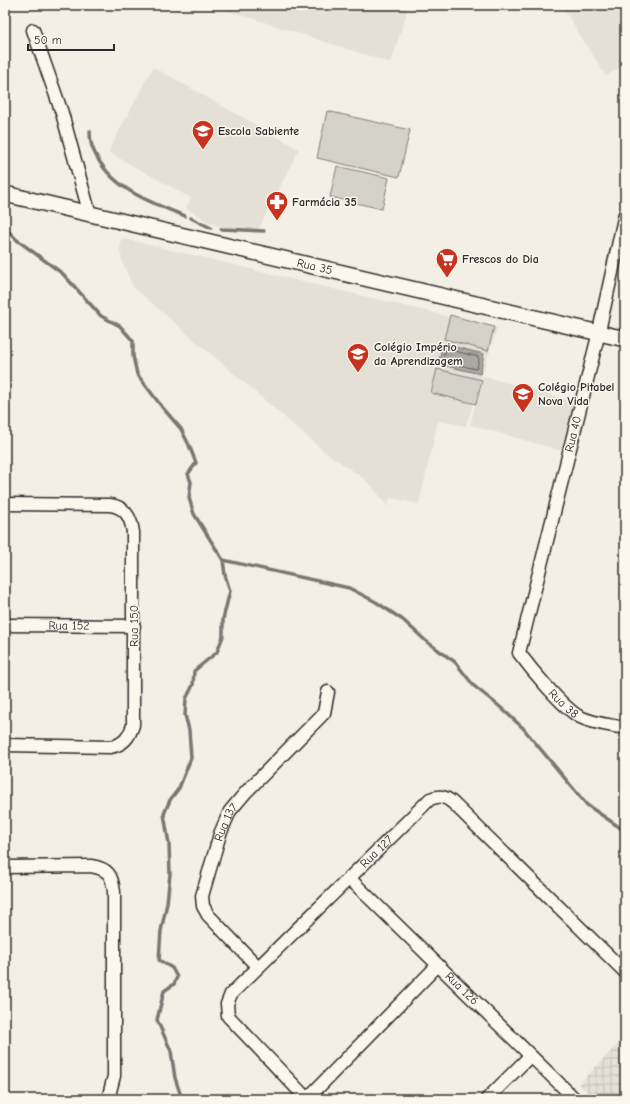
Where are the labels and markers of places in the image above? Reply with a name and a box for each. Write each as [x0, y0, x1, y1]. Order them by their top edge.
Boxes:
school or university icon: Escola Sabiente [190, 118, 216, 151]
place label: Escola Sabiente [218, 124, 299, 138]
pharmacy icon: Farmácia 35 [264, 189, 290, 222]
place label: Farmácia 35 [292, 195, 357, 209]
supermarket icon: Frescos do Dia [434, 246, 460, 279]
place label: Frescos do Dia [462, 252, 539, 266]
place label: Colégio Império da Aprendizagem [374, 340, 463, 368]
school or university icon: Colégio Império da Aprendizagem [345, 341, 371, 374]
place label: Colégio Pitabel Nova Vida [538, 380, 614, 408]
school or university icon: Colégio Pitabel Nova Vida [510, 381, 536, 414]

